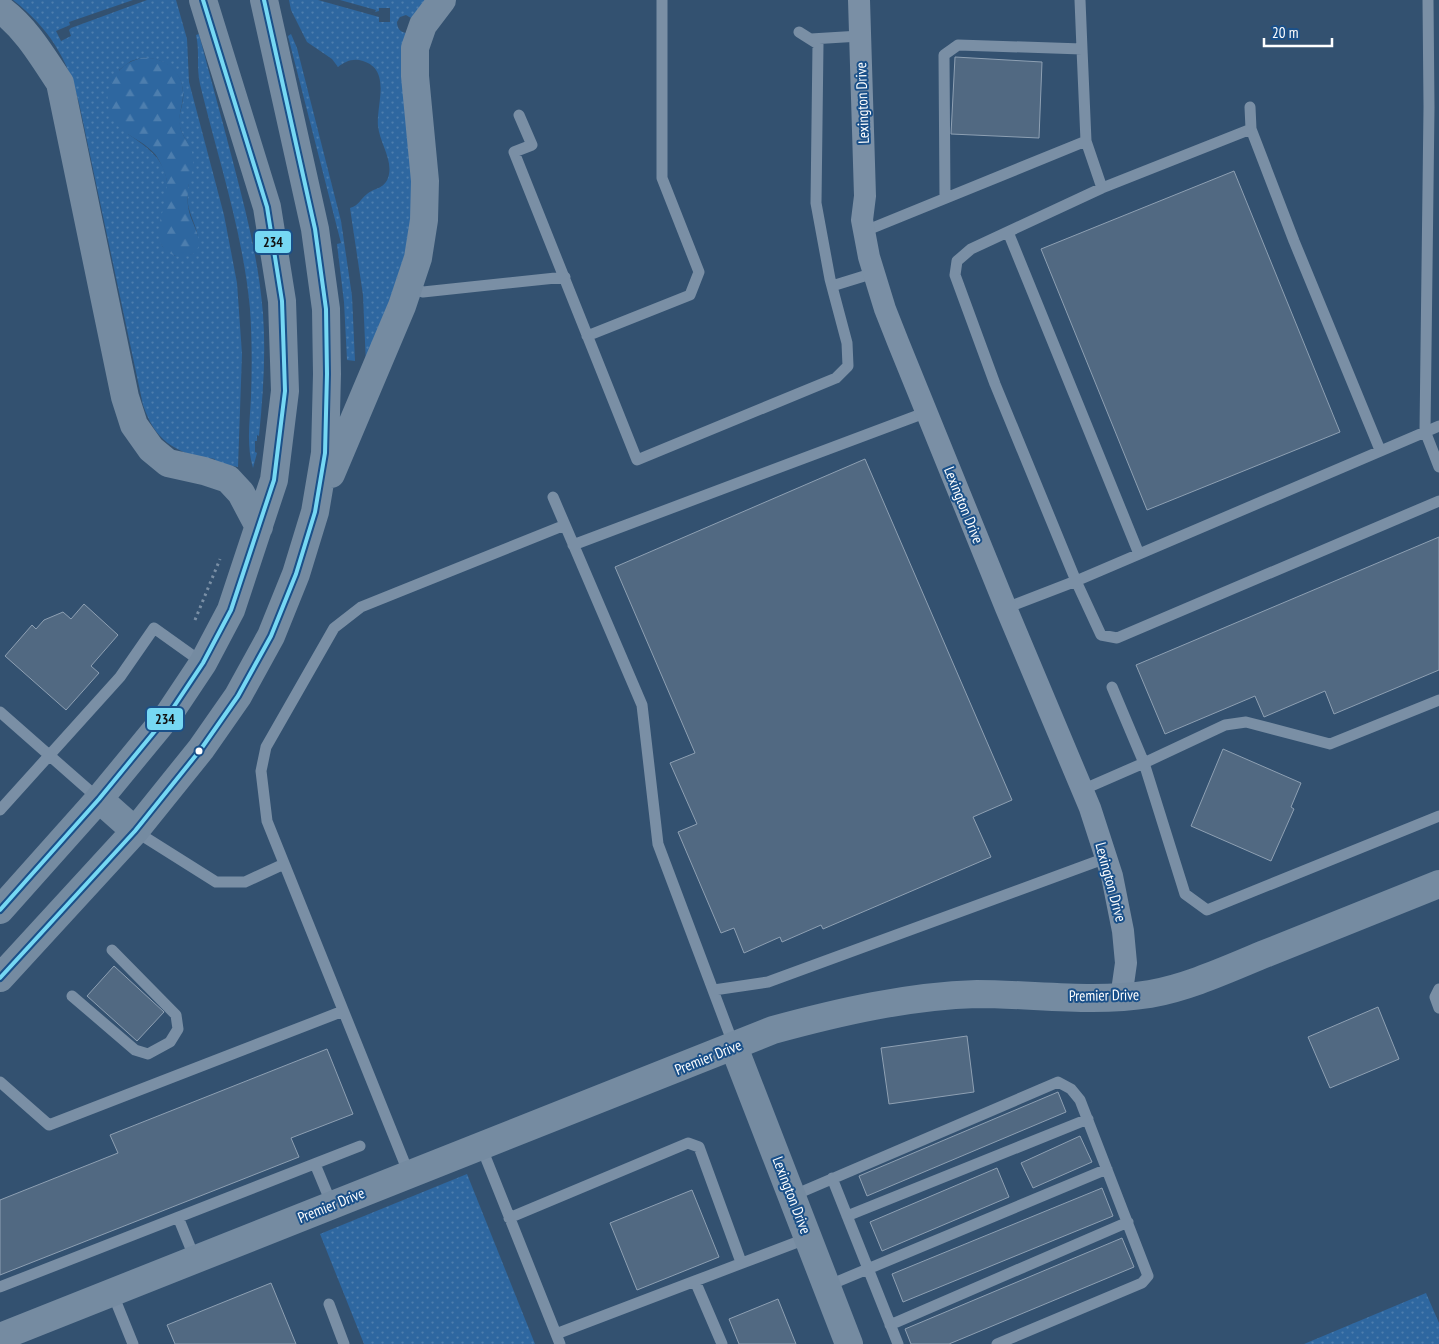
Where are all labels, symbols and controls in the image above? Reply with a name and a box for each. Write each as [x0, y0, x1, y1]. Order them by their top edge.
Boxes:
scale bar [1264, 15, 1332, 47]
text: 20 m [1272, 23, 1298, 42]
street label: Lexington Drive [851, 62, 873, 144]
line badge: 234 [254, 230, 292, 254]
text: 234 [263, 233, 283, 251]
street label: Lexington Drive [940, 464, 988, 546]
line badge: 234 [146, 707, 184, 731]
text: 234 [155, 710, 175, 728]
unlabelled marker [194, 746, 204, 756]
street label: Lexington Drive [1091, 840, 1131, 924]
street label: Premier Drive [1069, 985, 1139, 1005]
street label: Premier Drive [672, 1035, 744, 1079]
street label: Lexington Drive [769, 1154, 815, 1236]
street label: Premier Drive [295, 1183, 367, 1227]

